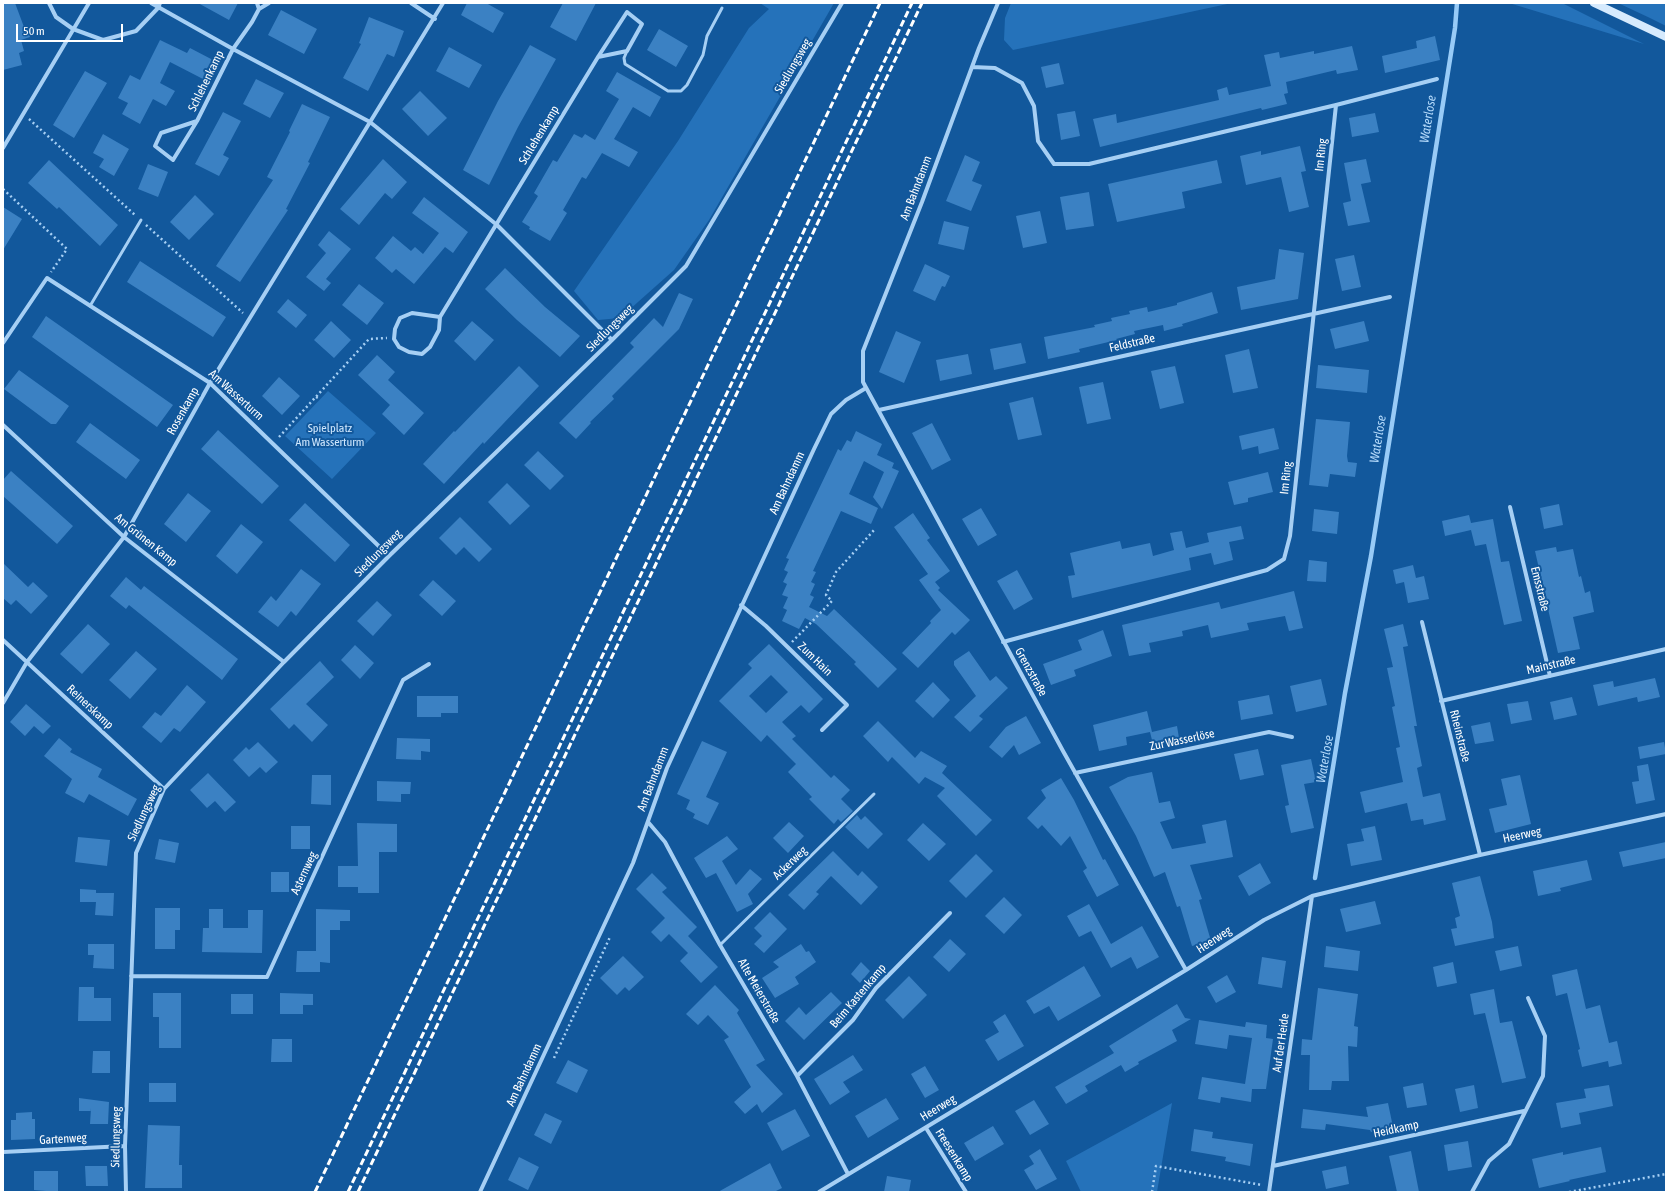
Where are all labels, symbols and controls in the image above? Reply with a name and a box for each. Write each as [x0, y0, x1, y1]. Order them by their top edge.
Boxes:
scale bar [18, 16, 125, 42]
text: 50 m [23, 24, 45, 38]
street label: Siedlungsweg [772, 36, 814, 96]
street label: Schlehenkamp [185, 48, 227, 114]
water label: Waterlose [1417, 94, 1439, 144]
street label: Schlehenkamp [516, 103, 562, 167]
street label: Im Ring [1312, 138, 1330, 172]
street label: Am Bahndamm [897, 154, 935, 222]
street label: Siedlungsweg [583, 301, 637, 355]
street label: Feldstraße [1108, 331, 1156, 355]
street label: Am Wasserturm [206, 367, 266, 423]
street label: Rosenkamp [164, 385, 202, 437]
water label: Waterlose [1367, 414, 1389, 464]
park label: Spielplatz Am Wasserturm [296, 421, 364, 449]
street label: Am Bahndamm [766, 449, 808, 517]
street label: Im Ring [1277, 461, 1295, 495]
street label: Am Grünen Kamp [112, 510, 180, 570]
street label: Siedlungsweg [351, 526, 405, 580]
street label: Emsstraße [1527, 565, 1553, 613]
street label: Zum Hain [795, 639, 835, 679]
street label: Grenzstraße [1012, 645, 1050, 699]
street label: Mainstraße [1525, 652, 1577, 678]
street label: Reinerskamp [64, 682, 116, 732]
street label: Rheinstraße [1447, 708, 1473, 764]
street label: Zur Wasserlöse [1148, 726, 1216, 754]
water label: Waterlose [1313, 734, 1337, 784]
street label: Am Bahndamm [634, 745, 672, 813]
street label: Siedlungsweg [125, 782, 163, 844]
street label: Heerweg [1501, 824, 1543, 846]
street label: Ackerweg [770, 843, 810, 883]
street label: Asternweg [288, 849, 320, 897]
street label: Heerweg [1194, 923, 1234, 957]
street label: Alte Meierstraße [735, 956, 783, 1026]
street label: Beim Kastenkamp [827, 961, 889, 1031]
street label: Auf der Heide [1270, 1013, 1292, 1073]
street label: Am Bahndamm [503, 1041, 545, 1109]
street label: Heerweg [918, 1092, 958, 1124]
street label: Siedlungsweg [108, 1107, 124, 1167]
street label: Heidkamp [1372, 1117, 1420, 1141]
street label: Freesenkamp [932, 1126, 976, 1184]
street label: Gartenweg [39, 1131, 87, 1147]

